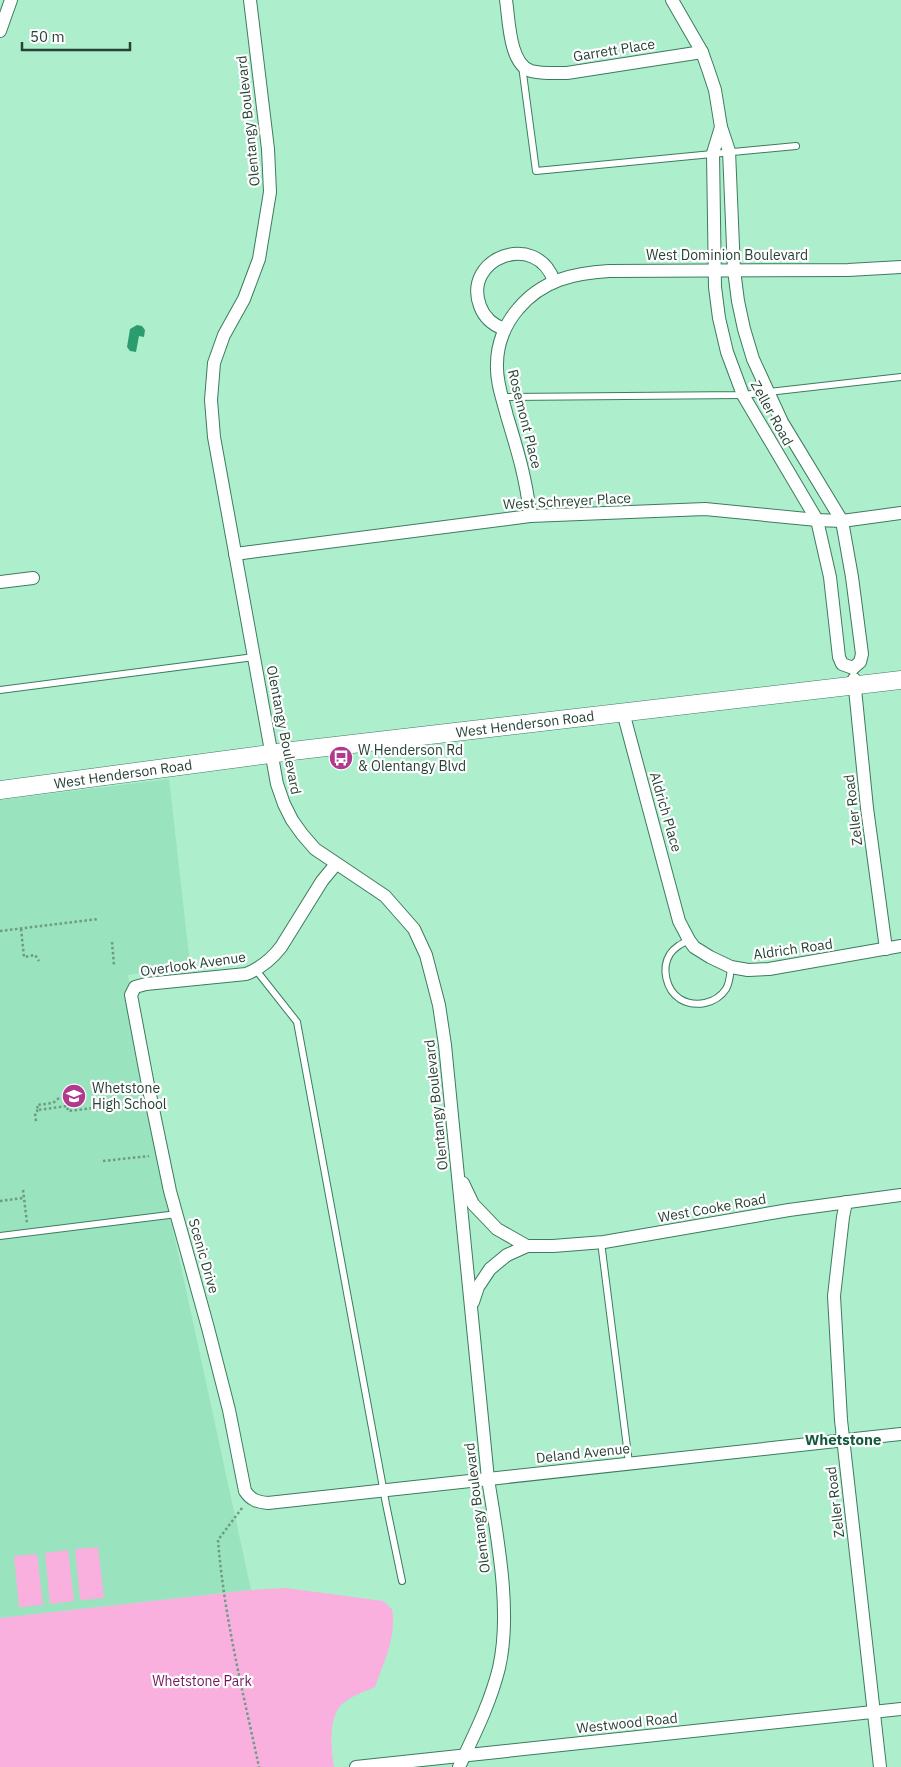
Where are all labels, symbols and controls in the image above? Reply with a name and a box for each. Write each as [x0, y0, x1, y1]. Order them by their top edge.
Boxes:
scale bar [22, 20, 130, 52]
text: 50 m [30, 27, 65, 46]
street label: Garrett Place [572, 35, 656, 65]
street label: Olentangy Boulevard [232, 55, 264, 187]
street label: West Dominion Boulevard [646, 246, 808, 264]
street label: Rosemont Place [504, 367, 546, 471]
street label: Zeller Road [747, 377, 797, 449]
street label: West Schreyer Place [503, 489, 632, 513]
street label: Olentangy Boulevard [263, 664, 305, 796]
street label: West Henderson Road [455, 707, 595, 741]
place label: W Henderson Rd & Olentangy Blvd [358, 741, 466, 775]
bus stop icon: W Henderson Rd & Olentangy Blvd [328, 745, 354, 771]
street label: West Henderson Road [53, 755, 193, 793]
street label: Aldrich Place [646, 770, 686, 854]
street label: Zeller Road [840, 773, 866, 847]
street label: Aldrich Road [752, 935, 834, 963]
street label: Overlook Avenue [139, 948, 247, 980]
street label: Olentangy Boulevard [420, 1039, 452, 1171]
place label: Whetstone High School [92, 1079, 167, 1113]
school or university icon: Whetstone High School [61, 1083, 87, 1109]
street label: West Cooke Road [656, 1190, 768, 1226]
street label: Scenic Drive [185, 1216, 223, 1296]
district label: Whetstone [805, 1430, 881, 1449]
street label: Deland Avenue [535, 1439, 631, 1467]
street label: Olentangy Boulevard [460, 1442, 494, 1574]
street label: Zeller Road [822, 1465, 848, 1539]
park label: Whetstone Park [152, 1672, 252, 1690]
street label: Westwood Road [576, 1709, 678, 1737]

